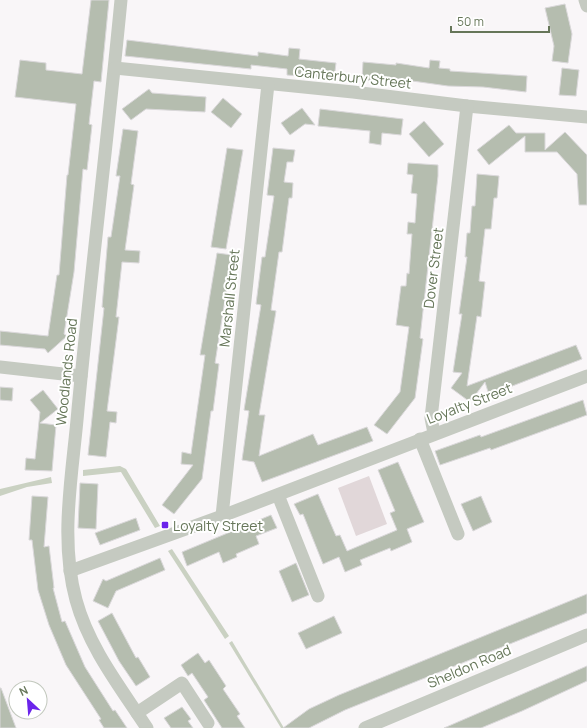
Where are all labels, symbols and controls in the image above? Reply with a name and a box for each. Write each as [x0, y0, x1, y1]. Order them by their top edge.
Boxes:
scale bar [451, 8, 549, 34]
text: 50 m [457, 13, 484, 30]
street label: Canterbury Street [294, 61, 413, 93]
street label: Dover Street [419, 226, 447, 310]
street label: Marshall Street [214, 248, 244, 348]
street label: Woodlands Road [51, 317, 81, 427]
street label: Loyalty Street [424, 378, 515, 428]
place label: Loyalty Street [173, 516, 263, 535]
marker: Loyalty Street [160, 520, 170, 530]
street label: Sheldon Road [424, 640, 514, 692]
north arrow [8, 680, 48, 720]
text: N [17, 682, 30, 699]

